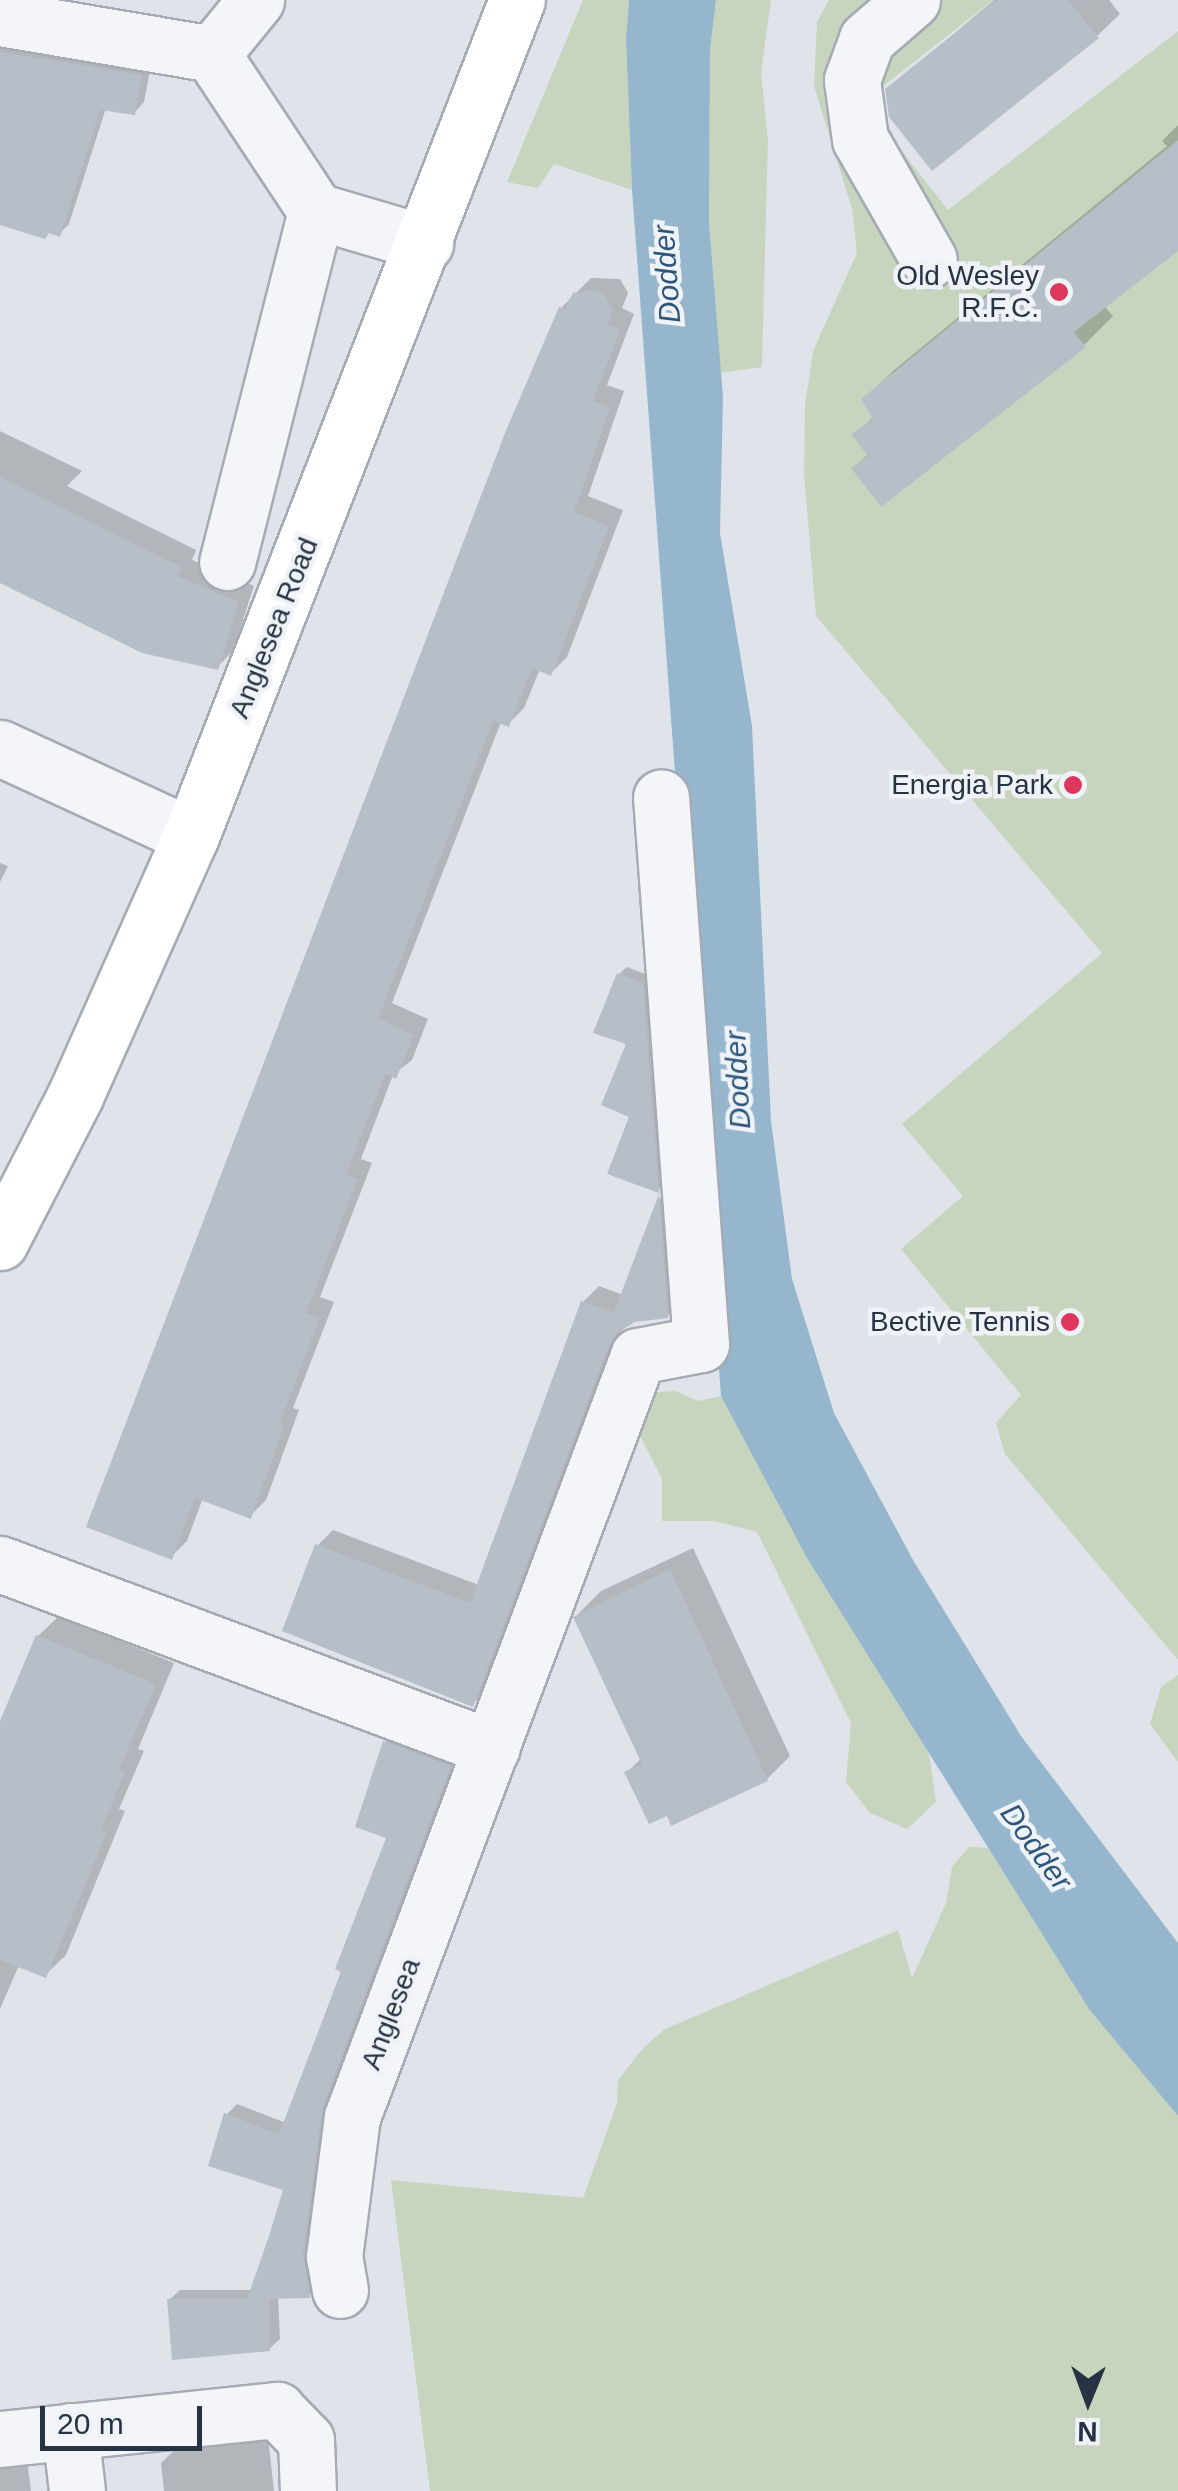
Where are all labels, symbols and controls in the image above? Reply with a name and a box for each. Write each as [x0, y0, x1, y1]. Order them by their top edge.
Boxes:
water label: Dodder [646, 224, 688, 324]
place label: Old Wesley R.F.C. [896, 259, 1039, 325]
marker: Old Wesley R.F.C. [1048, 281, 1070, 303]
street label: Anglesea Road [223, 533, 325, 723]
place label: Energia Park [891, 768, 1053, 802]
marker: Energia Park [1062, 774, 1084, 796]
water label: Dodder [717, 1030, 759, 1130]
place label: Bective Tennis [869, 1305, 1050, 1339]
marker: Bective Tennis [1059, 1311, 1081, 1333]
water label: Dodder [993, 1797, 1079, 1897]
street label: Anglesea [354, 1953, 428, 2075]
north arrow [1038, 2351, 1138, 2451]
scale bar [45, 2386, 208, 2448]
text: 20 m [57, 2407, 124, 2440]
text: N [1077, 2416, 1098, 2447]

